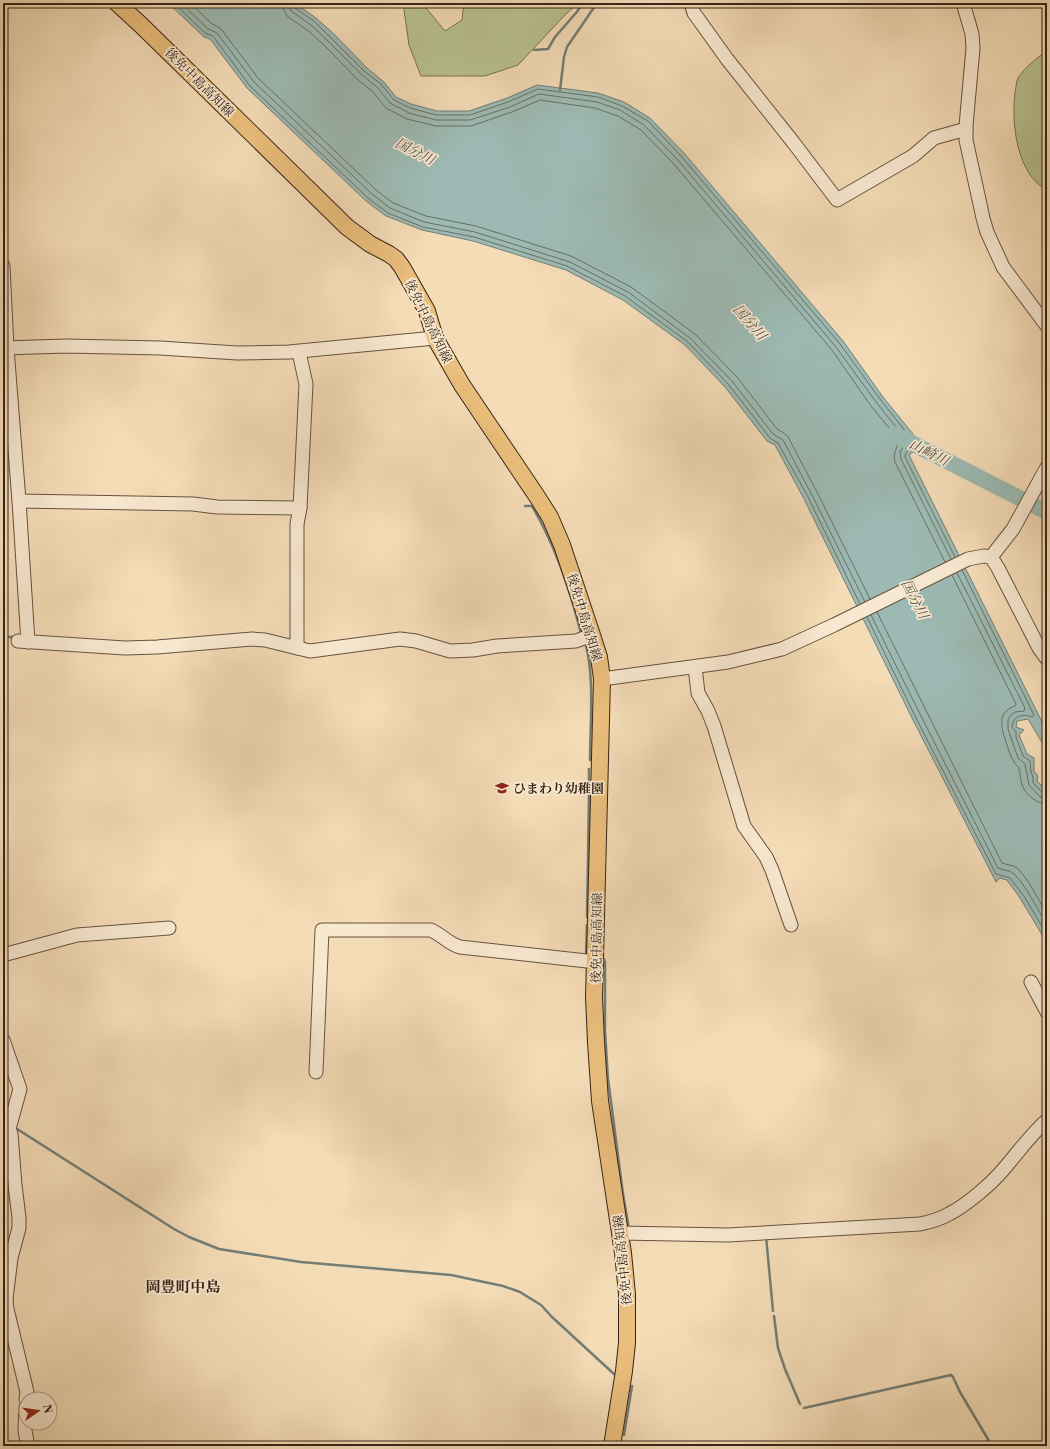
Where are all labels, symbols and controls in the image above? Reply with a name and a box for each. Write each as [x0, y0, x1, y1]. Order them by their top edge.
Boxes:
street label: 後免中島高知線 [161, 45, 237, 121]
water label: 国分川 [392, 134, 439, 170]
street label: 後免中島高知線 [401, 277, 455, 366]
water label: 国分川 [729, 301, 771, 346]
water label: 山崎川 [906, 435, 953, 471]
street label: 後免中島高知線 [563, 571, 605, 663]
water label: 国分川 [897, 577, 933, 624]
school or university icon: ひまわり幼稚園 [494, 780, 510, 796]
place label: ひまわり幼稚園 [513, 781, 604, 797]
street label: 後免中島高知線 [588, 892, 606, 984]
street label: 後免中島高知線 [610, 1214, 636, 1306]
district label: 岡豊町中島 [145, 1278, 221, 1297]
north arrow [18, 1391, 58, 1431]
text: N [39, 1403, 55, 1415]

